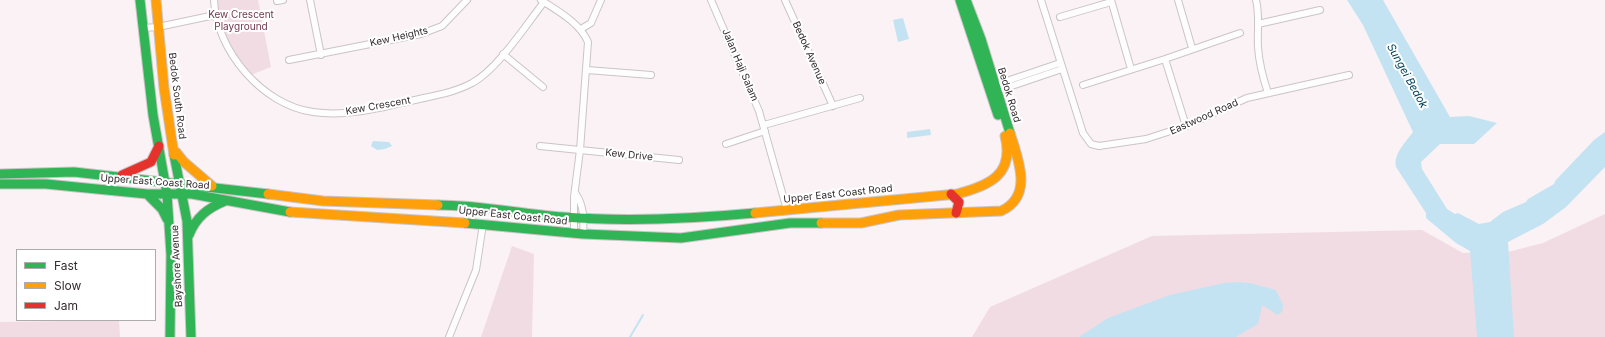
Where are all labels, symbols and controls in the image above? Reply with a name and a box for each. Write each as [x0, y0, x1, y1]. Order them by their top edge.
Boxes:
park label: Kew Crescent Playground [208, 9, 274, 32]
street label: Bedok Avenue [790, 20, 828, 86]
street label: Kew Heights [369, 25, 429, 49]
street label: Jalan Haji Salam [719, 27, 761, 103]
water label: Sungei Bedok [1384, 41, 1430, 111]
street label: Bedok South Road [166, 52, 188, 140]
street label: Bedok Road [995, 66, 1023, 124]
street label: Kew Crescent [345, 94, 411, 118]
street label: Eastwood Road [1168, 97, 1240, 137]
street label: Kew Drive [605, 147, 653, 163]
street label: Upper East Coast Road [100, 172, 210, 192]
street label: Upper East Coast Road [783, 182, 893, 206]
street label: Upper East Coast Road [458, 204, 568, 228]
street label: Bayshore Avenue [169, 225, 185, 307]
legend [16, 249, 156, 321]
text: Fast [54, 258, 78, 273]
text: Slow [54, 278, 81, 293]
text: Jam [54, 298, 78, 313]

